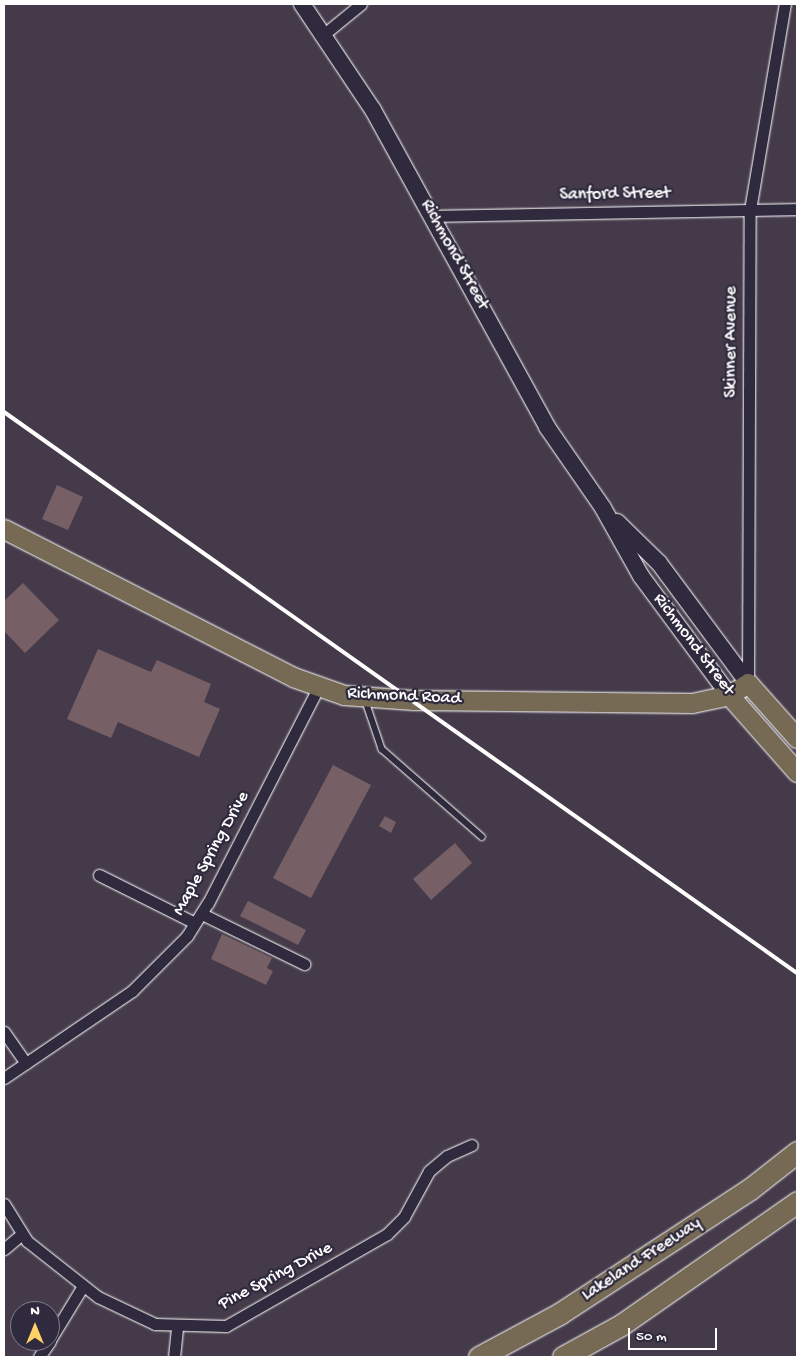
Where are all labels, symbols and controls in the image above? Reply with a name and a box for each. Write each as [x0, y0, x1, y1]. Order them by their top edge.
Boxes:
street label: Sanford Street [559, 183, 671, 207]
street label: Richmond Street [415, 196, 493, 314]
street label: Skinner Avenue [721, 286, 743, 398]
street label: Richmond Street [647, 590, 739, 700]
street label: Richmond Road [347, 683, 461, 711]
street label: Maple Spring Drive [169, 788, 255, 920]
street label: Lakeland Freeway [578, 1213, 706, 1307]
street label: Pine Spring Drive [215, 1238, 337, 1316]
north arrow [10, 1301, 60, 1351]
text: N [30, 1303, 40, 1320]
scale bar [631, 1318, 720, 1350]
text: 50 m [636, 1328, 667, 1346]

